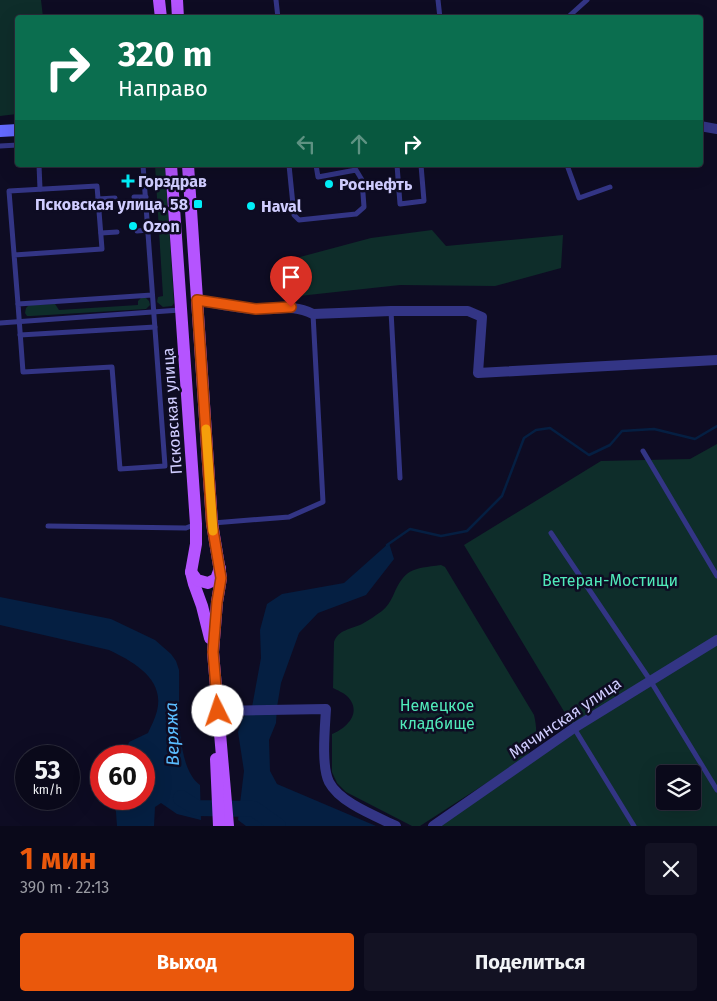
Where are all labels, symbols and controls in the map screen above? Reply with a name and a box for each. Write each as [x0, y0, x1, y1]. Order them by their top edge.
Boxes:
text: 320 m [118, 33, 212, 75]
icon: right [35, 35, 100, 100]
text: Направо [118, 75, 208, 102]
icon: left [292, 130, 320, 158]
icon: ahead [345, 130, 373, 158]
icon: right [398, 130, 426, 158]
place label: Горздрав [138, 172, 207, 191]
marker: Горздрав [122, 175, 134, 187]
place label: Роснефть [339, 175, 413, 194]
marker: Роснефть [323, 178, 335, 190]
place label: Псковская улица, 58 [35, 195, 188, 214]
place label: Haval [261, 197, 302, 216]
marker: Псковская улица, 58 [192, 198, 204, 210]
marker: Haval [245, 200, 257, 212]
place label: Ozon [143, 217, 180, 236]
marker: Ozon [127, 220, 139, 232]
pin [270, 256, 312, 307]
icon: arrive [277, 263, 305, 291]
street label: Псковская улица [158, 347, 186, 475]
park label: Ветеран-Мостищи [542, 571, 678, 590]
street label: Мячинская улица [505, 673, 625, 763]
position arrow [191, 684, 243, 736]
park label: Немецкое кладбище [399, 696, 475, 733]
water label: Веряжа [160, 702, 184, 766]
speed limit sign: 60 [90, 745, 155, 810]
text: 53 [34, 756, 61, 786]
map controls [656, 765, 701, 810]
button: layers [656, 765, 701, 810]
text: km/h [33, 783, 62, 797]
text: 1 мин [20, 841, 97, 877]
button: close [645, 843, 697, 895]
text: 390 m · 22:13 [20, 878, 109, 897]
button: Выход [20, 933, 354, 991]
button: Поделиться [364, 933, 697, 991]

